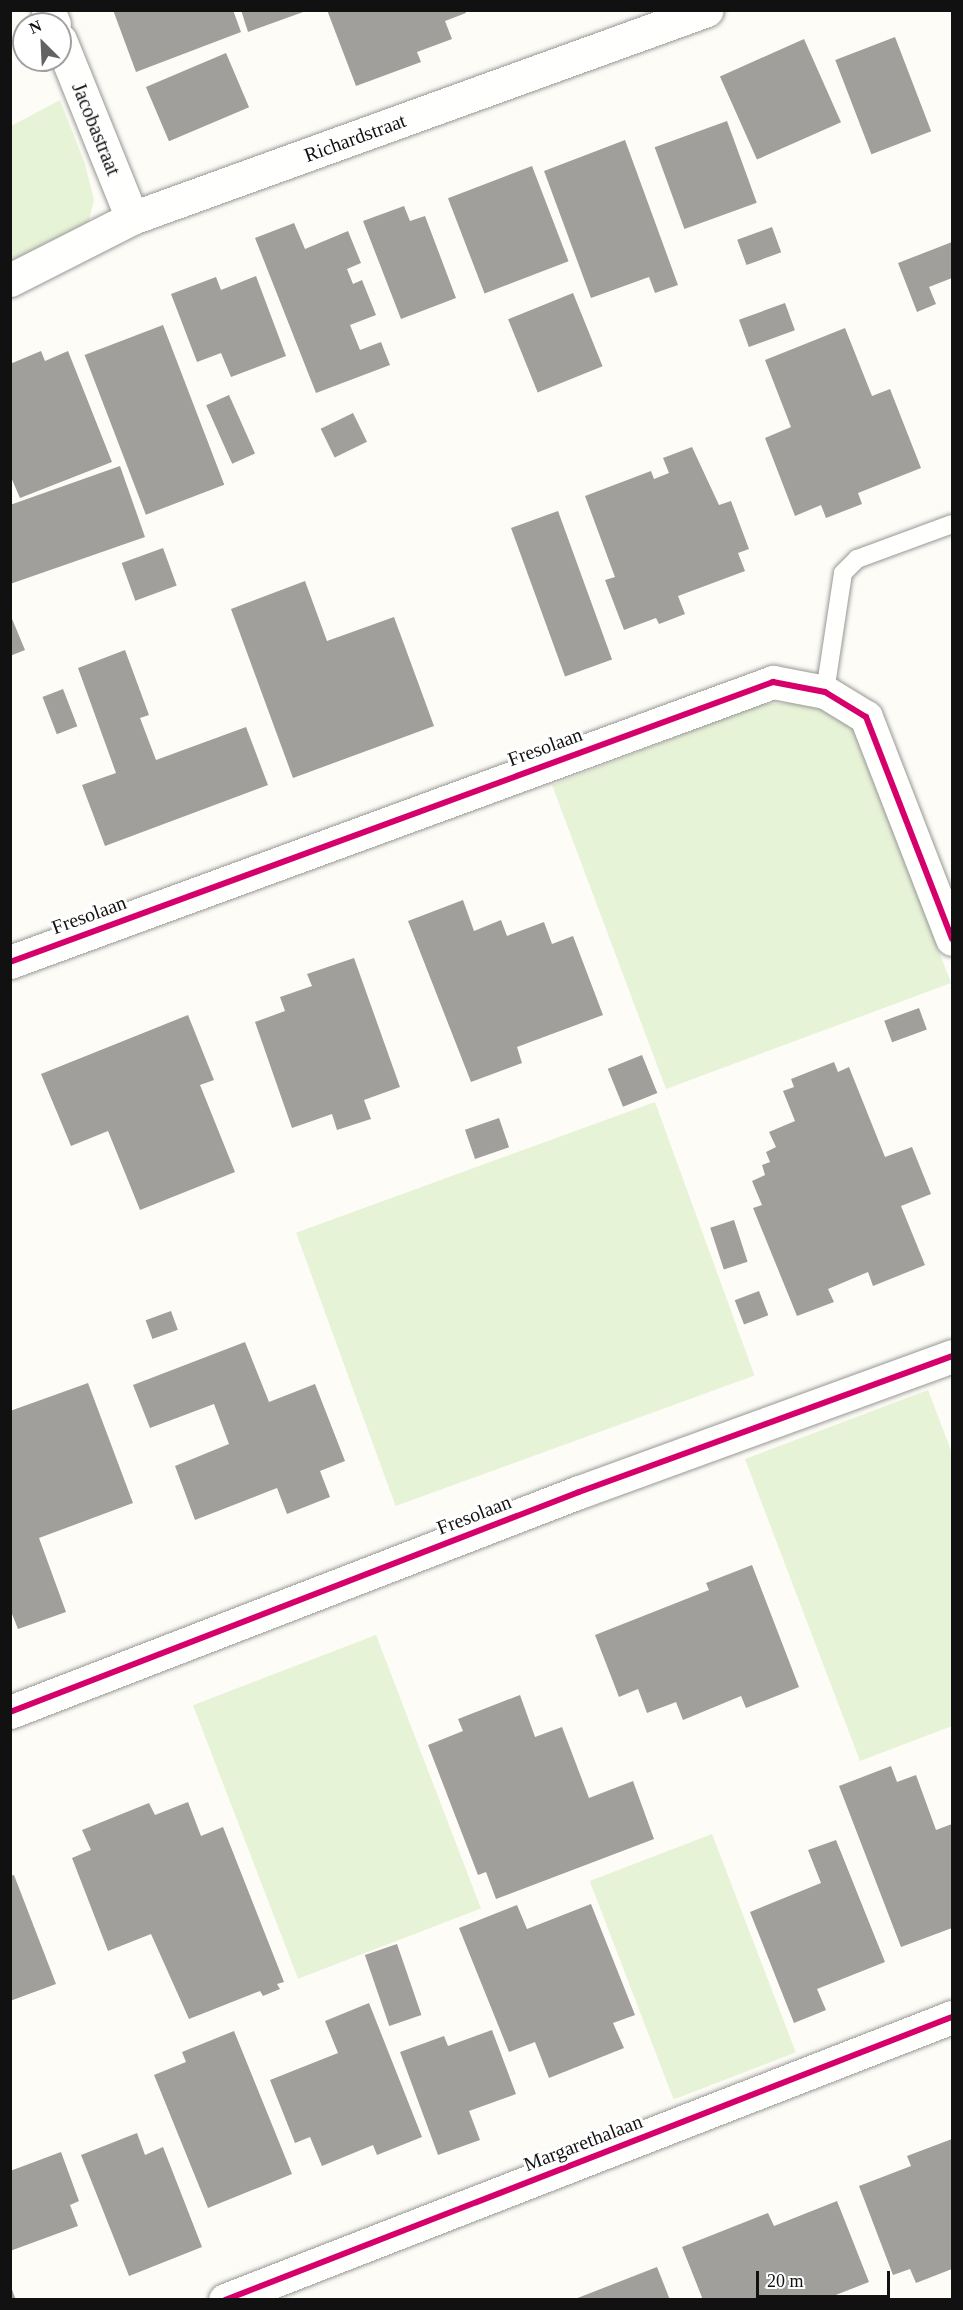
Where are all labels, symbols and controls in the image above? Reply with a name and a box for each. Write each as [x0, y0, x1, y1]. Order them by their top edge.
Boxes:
north arrow [12, 12, 72, 72]
text: N [27, 17, 44, 37]
street label: Jacobastraat [67, 79, 125, 179]
street label: Richardstraat [301, 108, 409, 168]
street label: Fresolaan [504, 722, 586, 772]
street label: Fresolaan [48, 890, 130, 940]
street label: Fresolaan [433, 1490, 515, 1540]
street label: Margarethalaan [520, 2109, 646, 2177]
scale bar [759, 2259, 892, 2297]
text: 20 m [767, 2271, 804, 2291]

